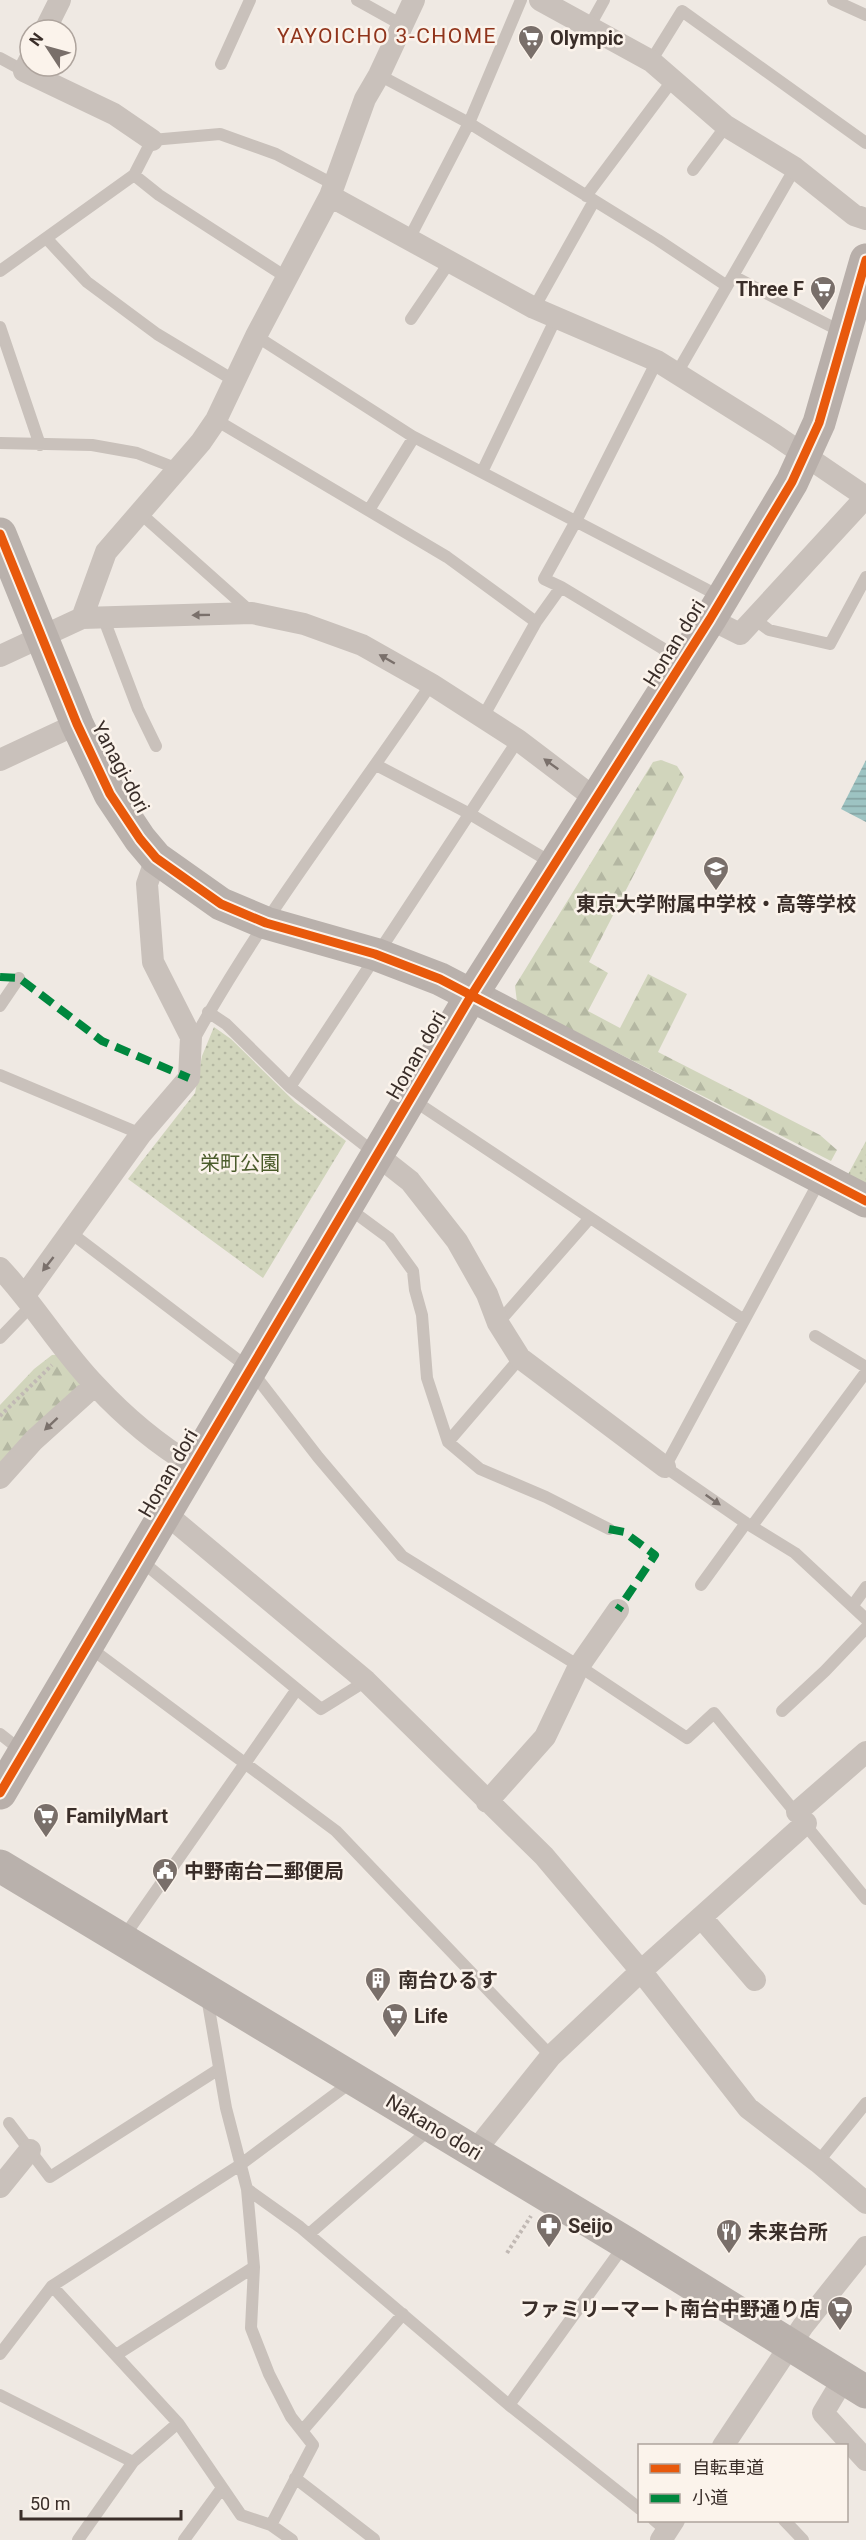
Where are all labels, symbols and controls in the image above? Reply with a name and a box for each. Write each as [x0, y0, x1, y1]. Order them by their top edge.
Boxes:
north arrow [18, 18, 78, 78]
supermarket icon: Olympic [516, 23, 546, 61]
district label: YAYOICHO 3-CHOME [277, 24, 497, 48]
place label: Olympic [550, 26, 623, 50]
text: N [25, 29, 47, 50]
supermarket icon: Three F [808, 274, 838, 312]
place label: Three F [736, 277, 804, 301]
street label: Honan dori [638, 595, 710, 691]
one-way arrow [191, 610, 210, 619]
one-way arrow [378, 654, 395, 664]
street label: Yanagi-dori [87, 717, 155, 817]
one-way arrow [544, 758, 560, 770]
school or university icon: 東京大学附属中学校・高等学校 [701, 854, 731, 892]
place label: 東京大学附属中学校・高等学校 [576, 892, 856, 916]
street label: Honan dori [381, 1007, 451, 1103]
park label: 栄町公園 [200, 1151, 280, 1175]
one-way arrow [42, 1256, 54, 1271]
one-way arrow [44, 1417, 59, 1430]
street label: Honan dori [133, 1425, 203, 1521]
one-way arrow [705, 1494, 721, 1506]
supermarket icon: FamilyMart [31, 1801, 61, 1839]
place label: FamilyMart [66, 1804, 168, 1828]
public building icon: 中野南台二郵便局 [150, 1856, 180, 1894]
place label: 中野南台二郵便局 [184, 1859, 344, 1883]
building icon: 南台ひるす [363, 1965, 393, 2003]
place label: 南台ひるす [398, 1968, 498, 1992]
supermarket icon: Life [380, 2001, 410, 2039]
place label: Life [414, 2004, 448, 2028]
street label: Nakano dori [382, 2089, 486, 2165]
pharmacy icon: Seijo [534, 2211, 564, 2249]
place label: Seijo [568, 2214, 613, 2238]
restaurant icon: 未来台所 [714, 2217, 744, 2255]
place label: 未来台所 [748, 2220, 828, 2244]
supermarket icon: ファミリーマート南台中野通り店 [825, 2294, 855, 2332]
place label: ファミリーマート南台中野通り店 [520, 2297, 820, 2321]
legend [638, 2444, 848, 2522]
text: 自転車道 [692, 2457, 764, 2478]
scale bar [21, 2483, 182, 2521]
text: 小道 [692, 2487, 728, 2508]
text: 50 m [30, 2493, 70, 2514]

